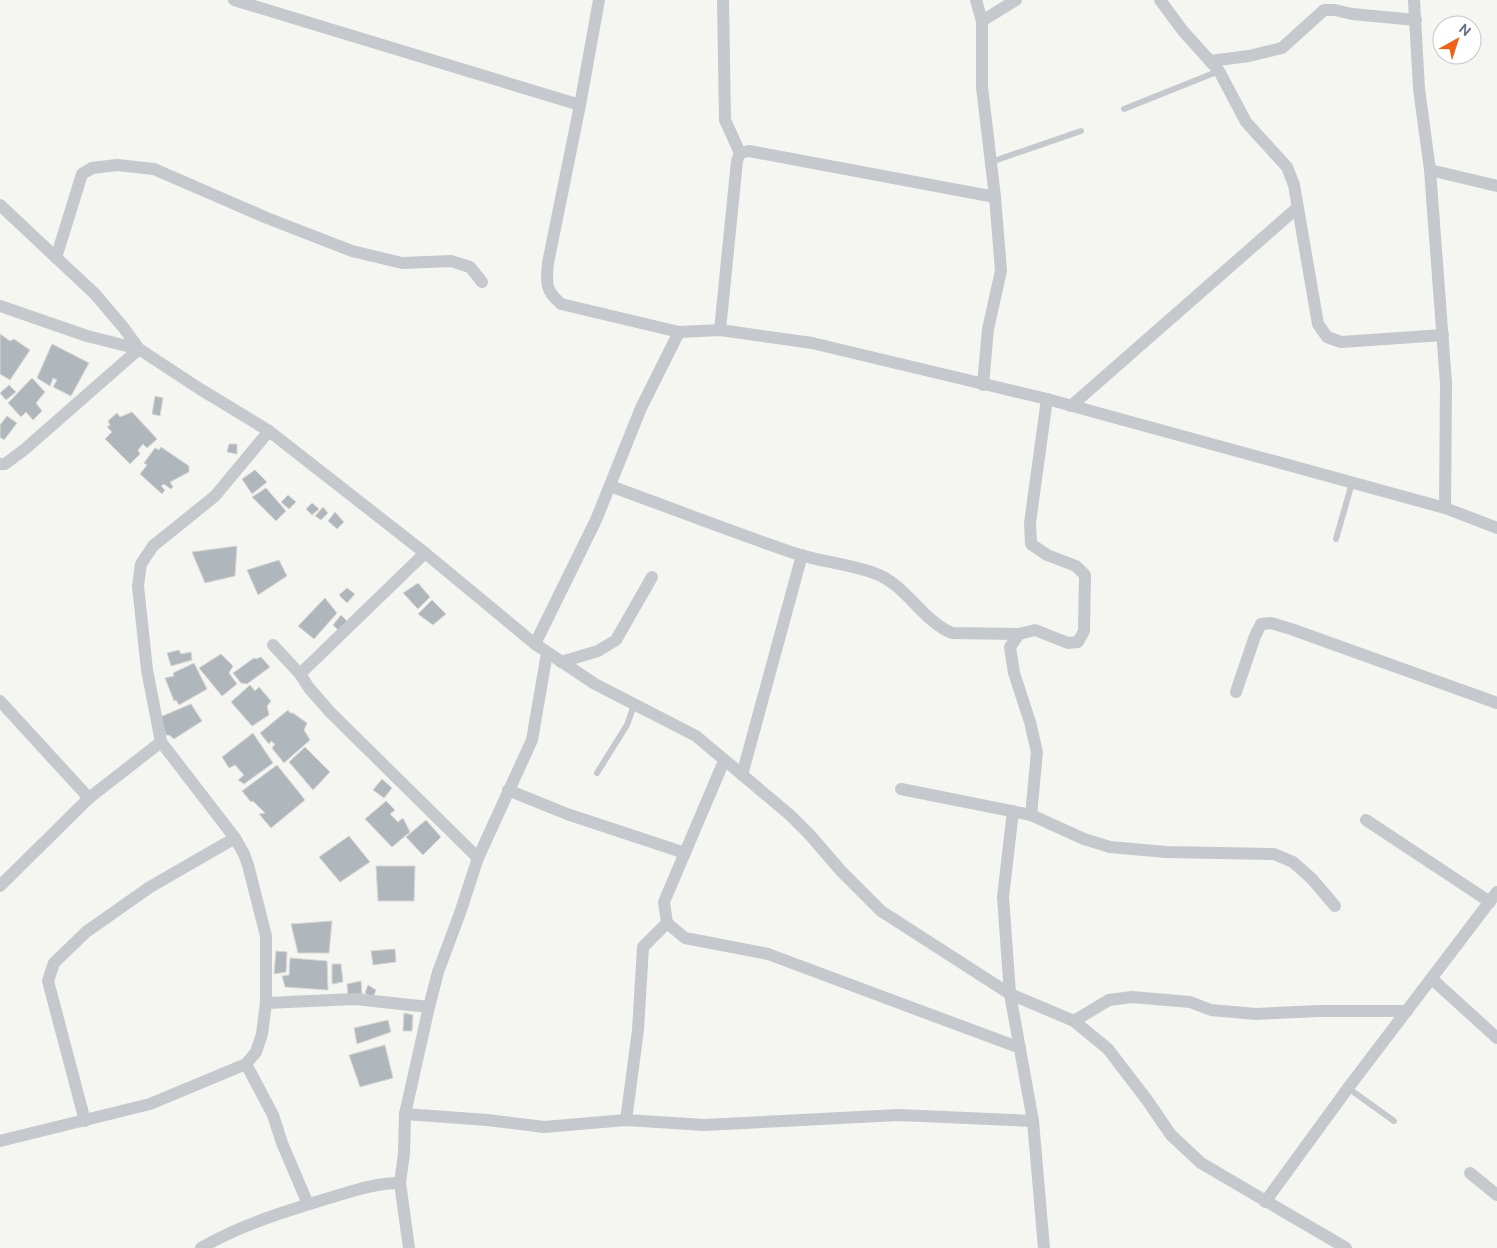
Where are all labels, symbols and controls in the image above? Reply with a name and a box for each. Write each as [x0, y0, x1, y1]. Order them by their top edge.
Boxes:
north arrow [1432, 15, 1482, 65]
text: N [1456, 20, 1475, 40]

